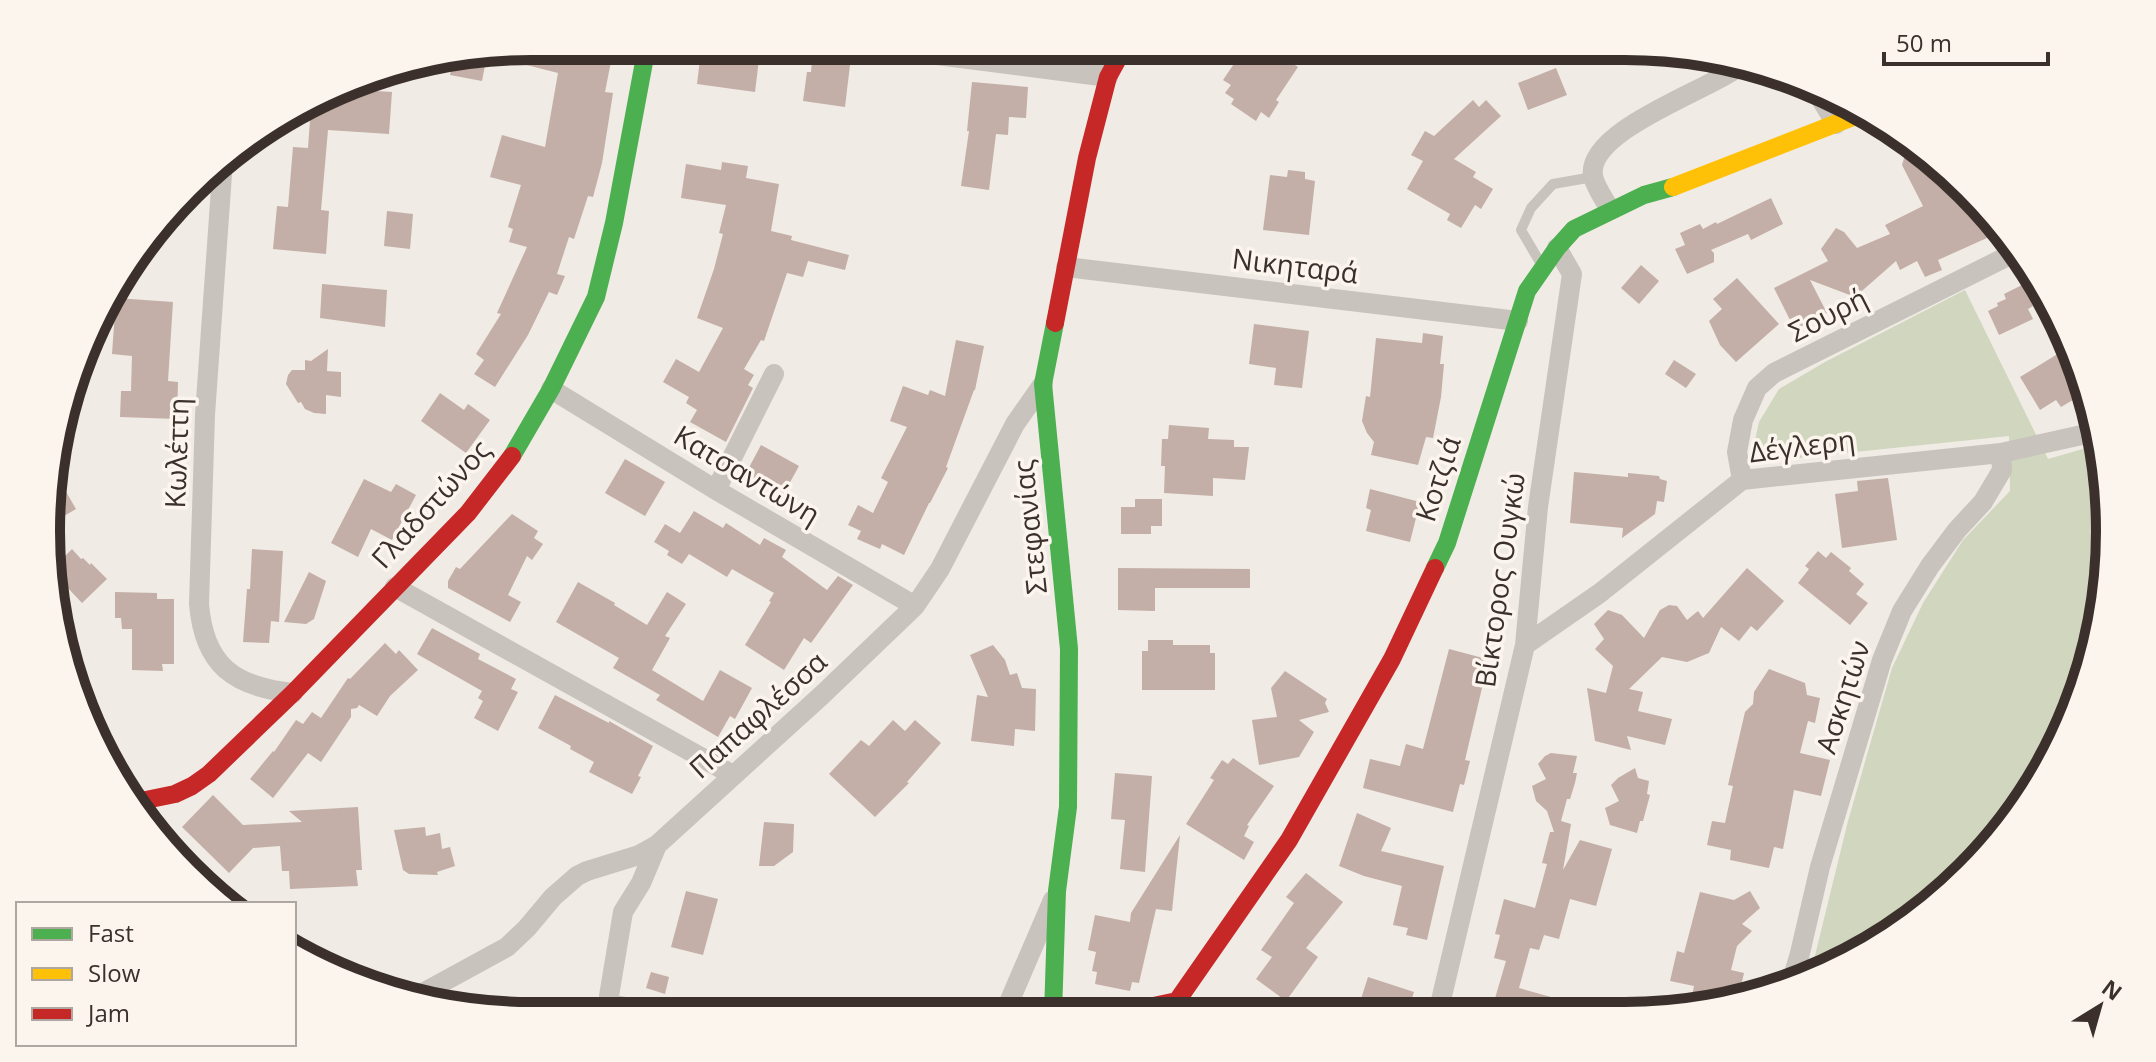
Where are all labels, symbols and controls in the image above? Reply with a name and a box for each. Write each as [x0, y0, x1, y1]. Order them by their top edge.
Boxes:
scale bar [1884, 16, 2048, 66]
text: 50 m [1896, 26, 1952, 59]
street label: Νικηταρά [1230, 238, 1360, 292]
street label: Σουρή [1782, 278, 1873, 350]
street label: Κωλέττη [155, 397, 197, 509]
street label: Κατσαντώνη [667, 416, 828, 533]
street label: Δέγλερη [1747, 420, 1857, 470]
street label: Γλαδστώνος [362, 431, 498, 576]
street label: Κοτζιά [1405, 431, 1469, 526]
street label: Στεφανίας [1003, 458, 1055, 596]
street label: Βίκτορος Ουγκώ [1465, 470, 1533, 690]
street label: Ασκητών [1806, 635, 1878, 758]
street label: Παπαφλέσσα [680, 642, 834, 786]
legend [16, 902, 296, 1046]
text: Fast [88, 916, 134, 949]
text: Slow [88, 956, 141, 989]
north arrow [2060, 966, 2140, 1046]
text: N [2096, 972, 2129, 1007]
text: Jam [86, 996, 130, 1029]

